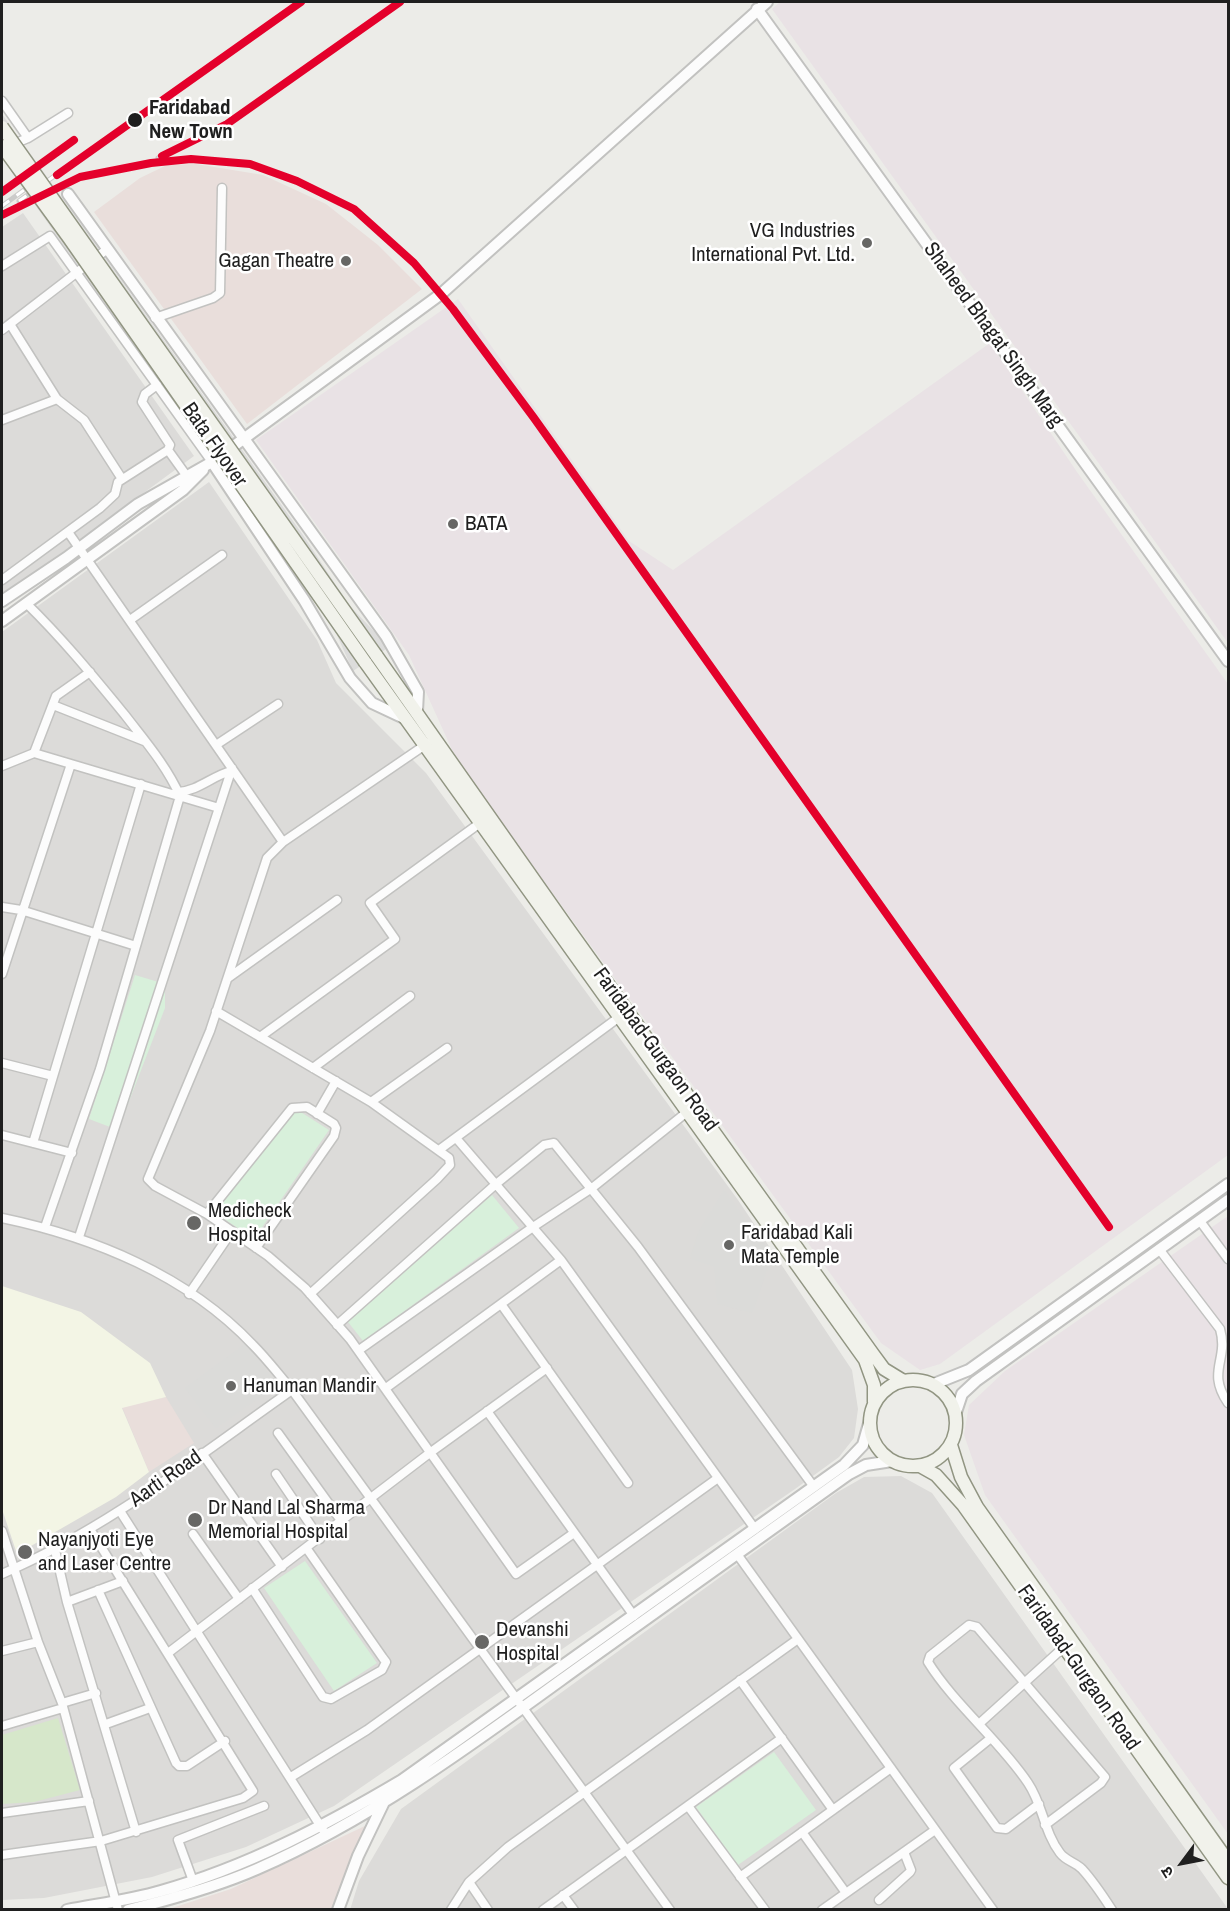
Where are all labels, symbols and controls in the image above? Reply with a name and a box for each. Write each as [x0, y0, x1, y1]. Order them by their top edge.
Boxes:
place label: Faridabad New Town [149, 95, 233, 145]
marker: Faridabad New Town [126, 111, 144, 129]
place label: VG Industries International Pvt. Ltd. [691, 218, 855, 268]
marker: VG Industries International Pvt. Ltd. [860, 236, 874, 250]
street label: Shaheed Bhagat Singh Marg [918, 238, 1068, 432]
place label: Gagan Theatre [218, 248, 334, 274]
marker: Gagan Theatre [339, 254, 353, 268]
street label: Bata Flyover [176, 398, 252, 492]
place label: BATA [465, 511, 507, 537]
marker: BATA [446, 517, 460, 531]
street label: Faridabad-Gurgaon Road [587, 963, 723, 1137]
place label: Medicheck Hospital [208, 1198, 291, 1248]
marker: Medicheck Hospital [185, 1214, 203, 1232]
place label: Faridabad Kali Mata Temple [741, 1220, 853, 1270]
marker: Faridabad Kali Mata Temple [722, 1238, 736, 1252]
place label: Hanuman Mandir [243, 1373, 376, 1399]
marker: Hanuman Mandir [224, 1379, 238, 1393]
street label: Aarti Road [125, 1445, 207, 1513]
place label: Dr Nand Lal Sharma Memorial Hospital [208, 1495, 365, 1545]
marker: Dr Nand Lal Sharma Memorial Hospital [186, 1511, 204, 1529]
place label: Nayanjyoti Eye and Laser Centre [38, 1527, 171, 1577]
marker: Nayanjyoti Eye and Laser Centre [16, 1543, 34, 1561]
street label: Faridabad-Gurgaon Road [1011, 1580, 1145, 1756]
place label: Devanshi Hospital [496, 1617, 569, 1667]
marker: Devanshi Hospital [473, 1633, 491, 1651]
north arrow [1152, 1833, 1212, 1893]
text: उ [1155, 1863, 1179, 1882]

